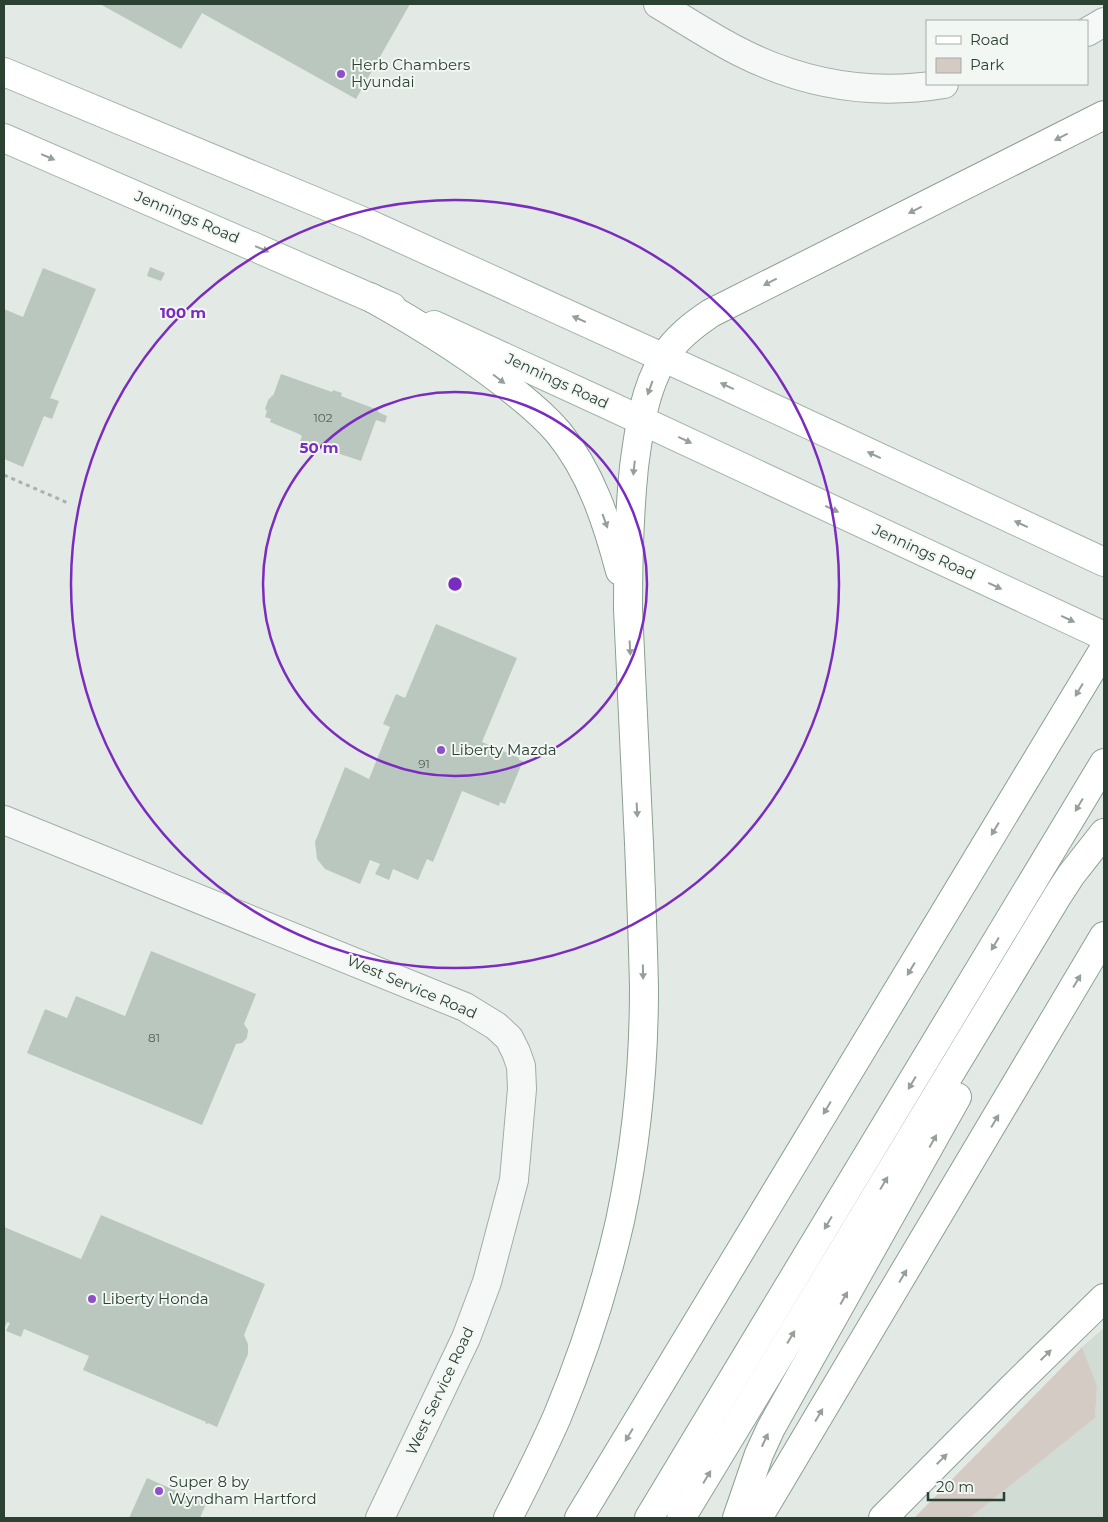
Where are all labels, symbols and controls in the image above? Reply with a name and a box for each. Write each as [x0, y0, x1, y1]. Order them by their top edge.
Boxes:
legend [926, 20, 1088, 85]
text: Road [970, 30, 1009, 49]
place label: Herb Chambers Hyundai [351, 55, 470, 91]
text: Park [970, 55, 1004, 74]
marker: Herb Chambers Hyundai [335, 68, 347, 80]
one-way arrow [1053, 133, 1068, 141]
one-way arrow [41, 154, 56, 161]
street label: Jennings Road [131, 186, 242, 247]
one-way arrow [908, 206, 923, 214]
one-way arrow [255, 246, 269, 254]
one-way arrow [763, 279, 777, 287]
text: 100 m [160, 303, 206, 322]
one-way arrow [572, 315, 586, 323]
street label: Jennings Road [502, 348, 612, 413]
one-way arrow [492, 374, 505, 385]
one-way arrow [646, 380, 653, 395]
one-way arrow [720, 382, 734, 390]
house number: 102 [313, 410, 333, 425]
one-way arrow [678, 437, 692, 445]
text: 50 m [299, 438, 339, 457]
one-way arrow [867, 451, 881, 459]
one-way arrow [630, 460, 638, 476]
one-way arrow [825, 506, 839, 514]
one-way arrow [602, 513, 609, 528]
street label: Jennings Road [869, 519, 979, 584]
one-way arrow [1014, 519, 1028, 527]
centre of rings [446, 575, 464, 593]
one-way arrow [988, 582, 1002, 590]
one-way arrow [1061, 616, 1075, 624]
one-way arrow [626, 640, 634, 656]
one-way arrow [1075, 684, 1084, 697]
place label: Liberty Mazda [451, 740, 557, 759]
marker: Liberty Mazda [435, 744, 447, 756]
house number: 91 [418, 756, 430, 771]
one-way arrow [1074, 798, 1084, 811]
one-way arrow [634, 802, 642, 818]
one-way arrow [991, 823, 1000, 836]
one-way arrow [990, 937, 999, 950]
street label: West Service Road [344, 951, 480, 1023]
one-way arrow [907, 962, 916, 975]
one-way arrow [639, 965, 647, 981]
one-way arrow [1073, 975, 1082, 988]
house number: 81 [148, 1030, 160, 1045]
one-way arrow [907, 1077, 916, 1090]
one-way arrow [823, 1101, 832, 1114]
one-way arrow [990, 1114, 999, 1127]
one-way arrow [928, 1134, 937, 1147]
one-way arrow [879, 1177, 888, 1190]
one-way arrow [823, 1216, 832, 1229]
one-way arrow [898, 1269, 907, 1282]
place label: Liberty Honda [102, 1289, 209, 1308]
one-way arrow [840, 1290, 848, 1305]
marker: Liberty Honda [86, 1293, 98, 1305]
street label: West Service Road [401, 1324, 478, 1458]
one-way arrow [786, 1331, 795, 1344]
one-way arrow [1040, 1349, 1052, 1361]
one-way arrow [815, 1409, 824, 1422]
one-way arrow [624, 1429, 633, 1442]
one-way arrow [762, 1433, 770, 1447]
one-way arrow [935, 1453, 947, 1465]
one-way arrow [702, 1470, 711, 1483]
scale bar [928, 1470, 1004, 1502]
place label: Super 8 by Wyndham Hartford [169, 1472, 317, 1508]
text: 20 m [936, 1477, 974, 1496]
marker: Super 8 by Wyndham Hartford [153, 1485, 165, 1497]

